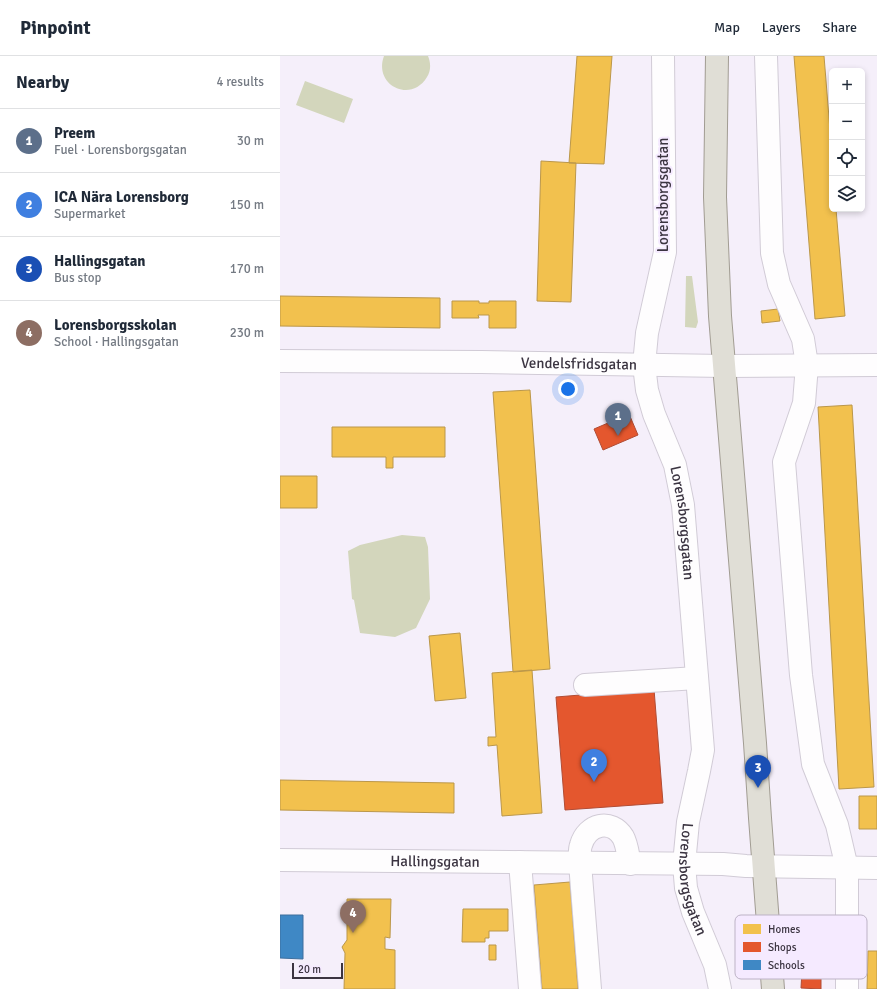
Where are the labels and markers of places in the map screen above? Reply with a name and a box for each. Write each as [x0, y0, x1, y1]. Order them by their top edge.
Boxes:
pin: 1 [605, 403, 631, 436]
pin: 2 [581, 749, 607, 782]
pin: 3 [745, 755, 771, 788]
pin: 4 [340, 900, 366, 933]

